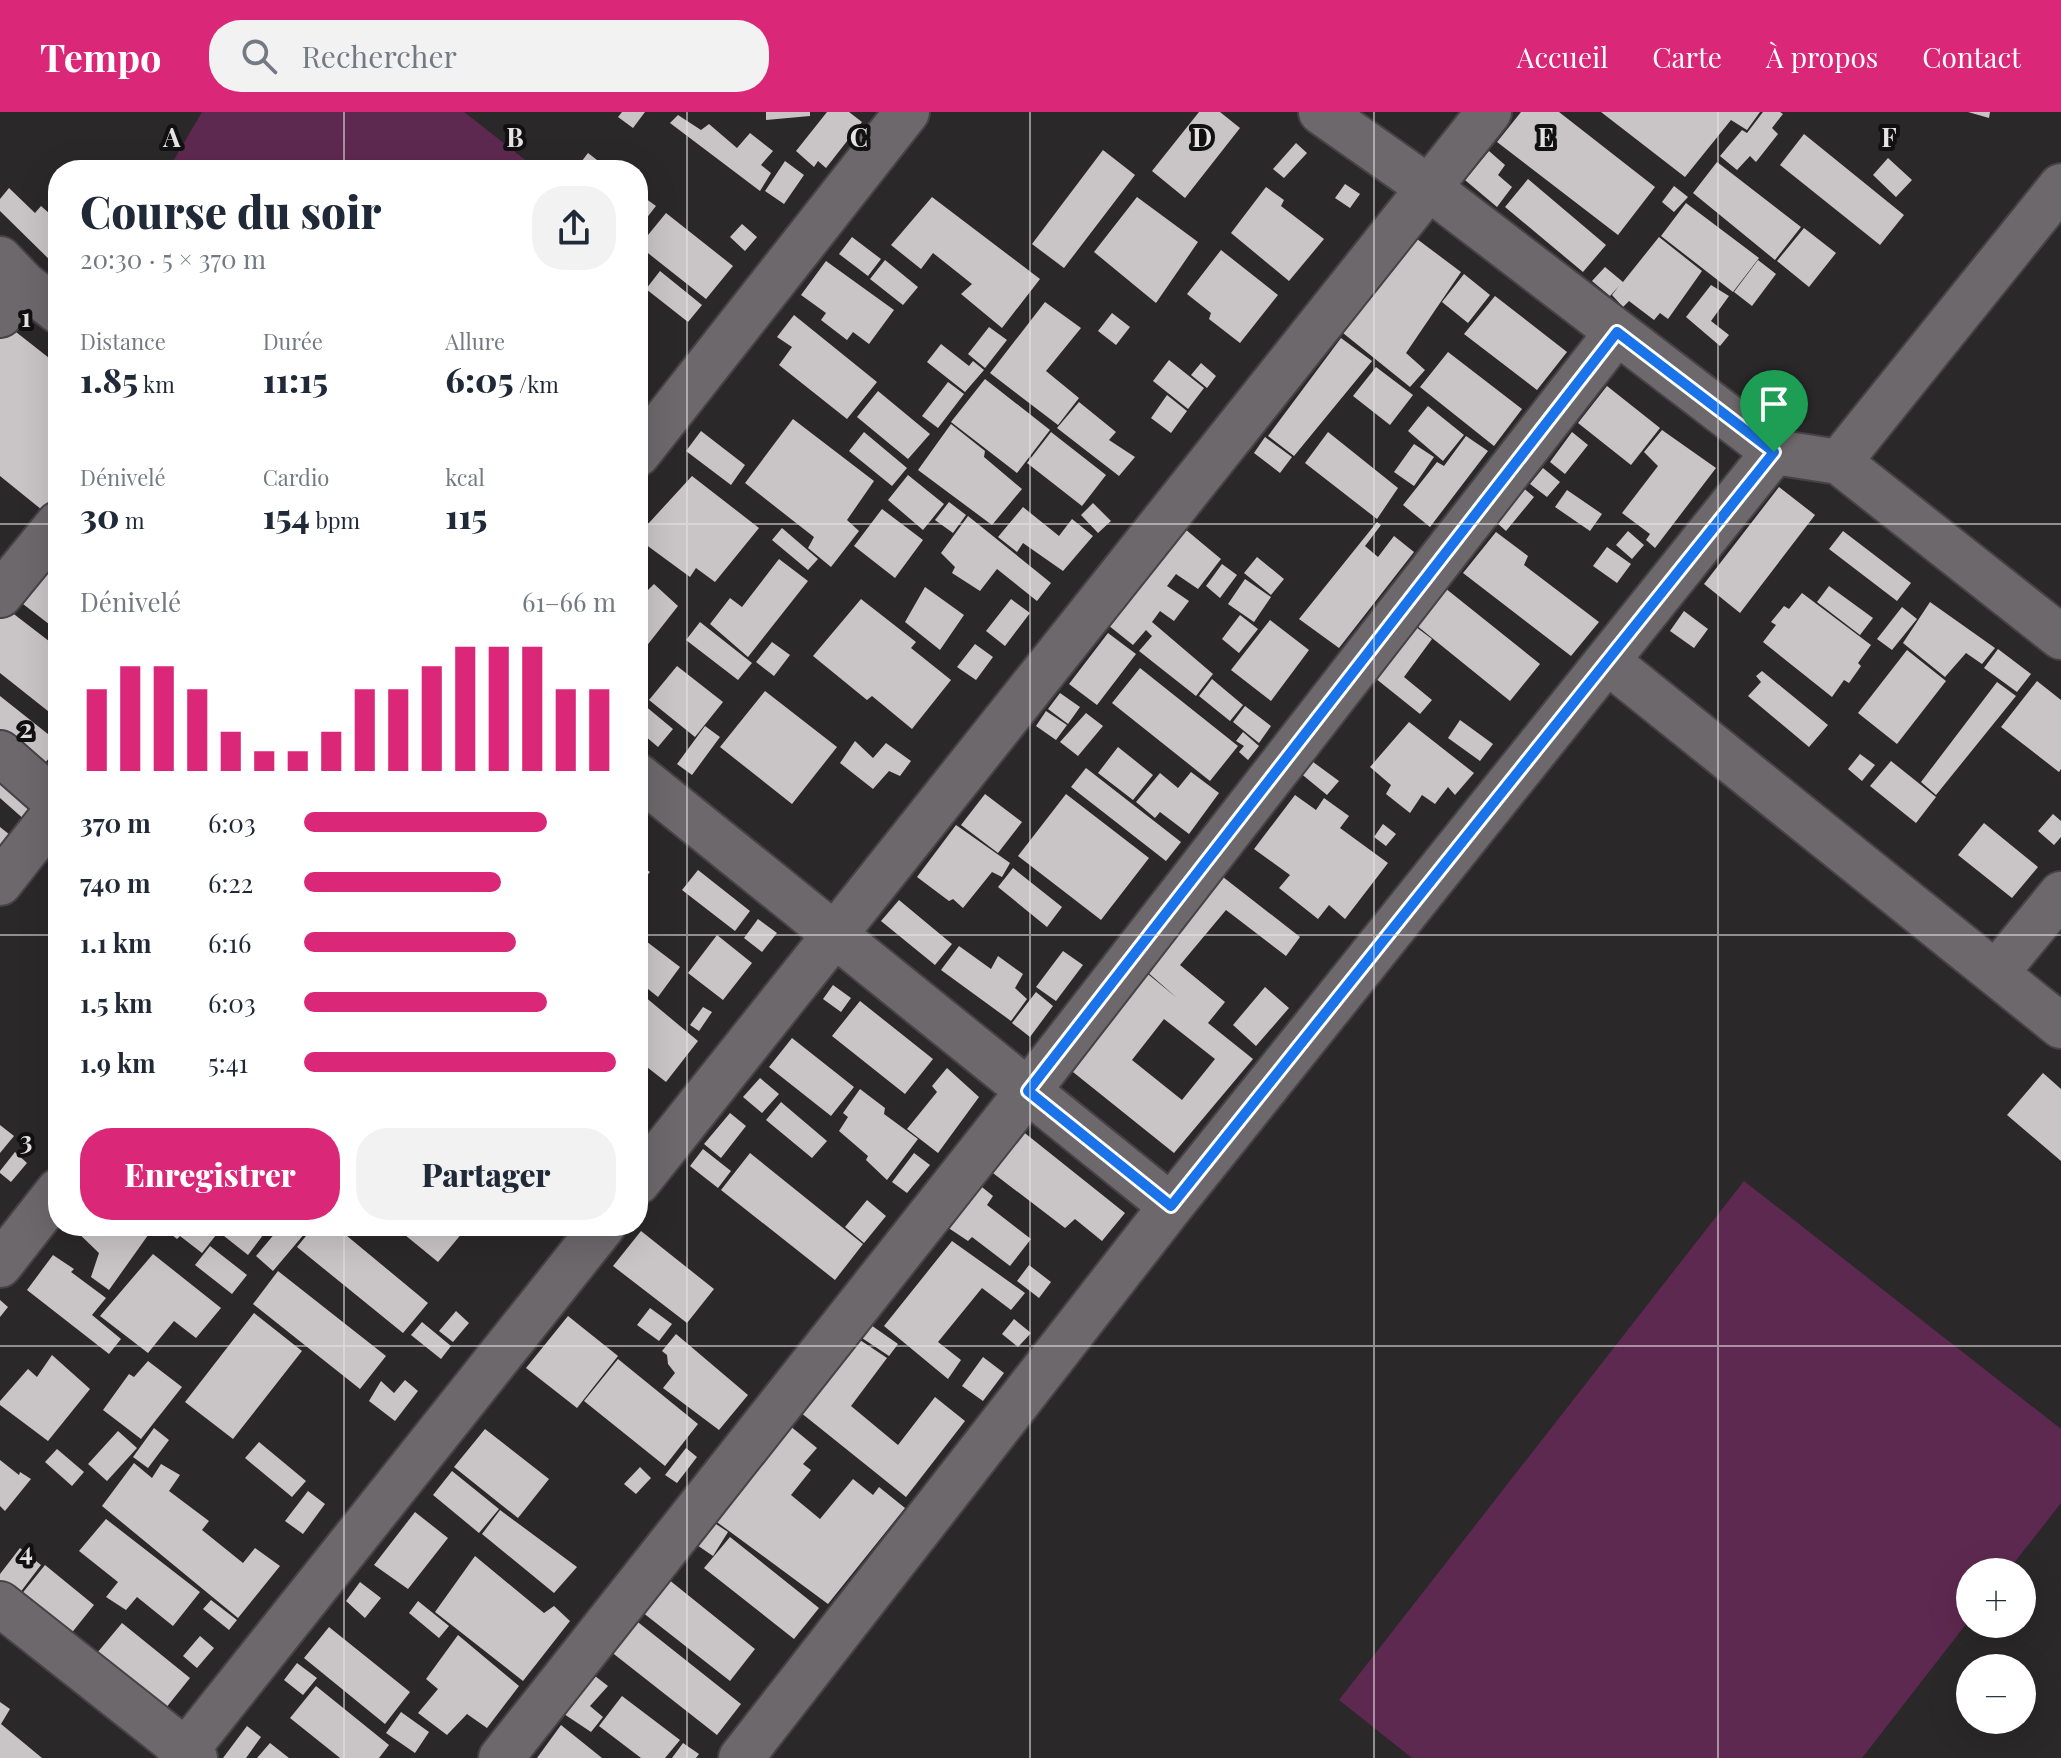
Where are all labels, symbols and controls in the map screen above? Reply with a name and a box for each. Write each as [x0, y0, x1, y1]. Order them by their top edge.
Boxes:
search box [209, 20, 769, 92]
text: Tempo [40, 31, 161, 82]
icon: search [237, 34, 281, 78]
text: Rechercher [301, 36, 457, 76]
text: Accueil [1517, 38, 1608, 75]
text: Carte [1652, 38, 1722, 75]
text: À propos [1766, 38, 1878, 75]
text: Contact [1922, 38, 2021, 75]
text: A [162, 119, 181, 154]
text: B [506, 119, 524, 154]
text: C [850, 119, 868, 154]
text: D [1192, 119, 1212, 154]
text: E [1538, 119, 1554, 154]
text: F [1881, 119, 1897, 154]
text: Course du soir [80, 181, 381, 240]
button: share [532, 186, 616, 270]
text: 20:30 · 5 × 370 m [80, 241, 266, 276]
text: 1 [21, 299, 31, 334]
text: Distance [80, 326, 166, 356]
text: Durée [263, 326, 323, 356]
text: Allure [445, 326, 505, 356]
text: 1.85 [80, 356, 138, 402]
text: 11:15 [263, 356, 328, 402]
text: 6:05 [445, 356, 514, 402]
text: km [138, 369, 175, 399]
text: /km [514, 369, 559, 399]
pin [1740, 370, 1808, 452]
icon: arrive [1752, 382, 1796, 426]
text: Dénivelé [80, 462, 166, 492]
text: Cardio [263, 462, 329, 492]
text: kcal [445, 462, 485, 492]
text: 30 [80, 492, 119, 538]
text: 154 [263, 492, 310, 538]
text: 115 [445, 492, 487, 538]
text: m [119, 505, 144, 535]
text: bpm [310, 505, 360, 535]
text: Dénivelé [80, 584, 181, 619]
text: 61–66 m [522, 584, 616, 619]
text: 2 [19, 710, 33, 745]
text: 370 m [80, 805, 151, 840]
text: 6:03 [208, 805, 256, 840]
text: 740 m [80, 865, 151, 900]
text: 6:22 [208, 865, 253, 900]
text: 1.1 km [80, 925, 151, 960]
text: 6:16 [208, 925, 251, 960]
text: 1.5 km [80, 985, 153, 1020]
text: 6:03 [208, 985, 256, 1020]
text: 1.9 km [80, 1045, 156, 1080]
text: 5:41 [208, 1045, 248, 1080]
text: 3 [20, 1122, 32, 1157]
button: Enregistrer [80, 1128, 340, 1220]
button: Partager [356, 1128, 616, 1220]
text: 4 [19, 1533, 33, 1568]
map controls [1956, 1558, 2036, 1734]
button: + [1956, 1558, 2036, 1638]
button: − [1956, 1654, 2036, 1734]

